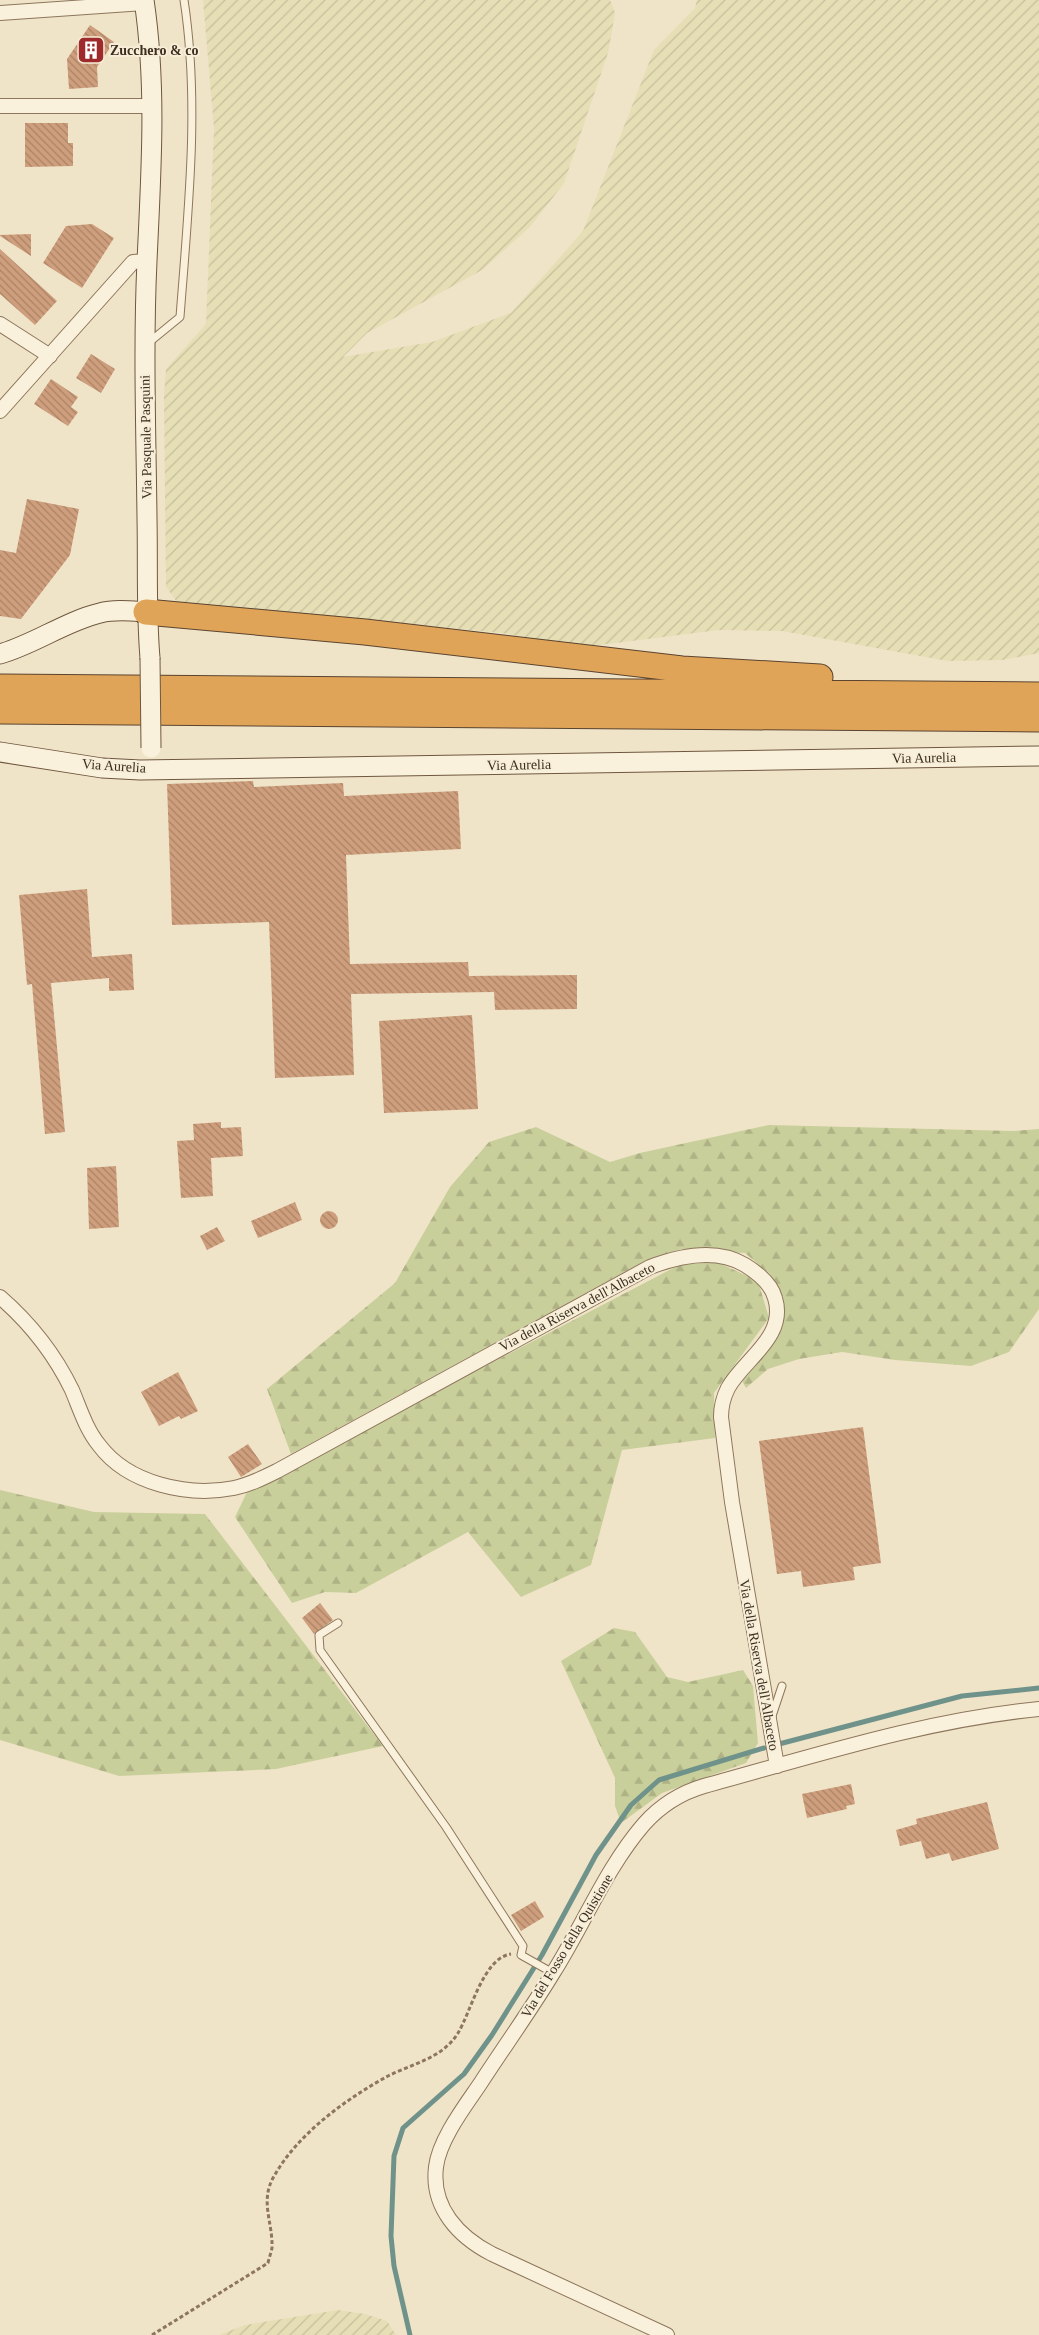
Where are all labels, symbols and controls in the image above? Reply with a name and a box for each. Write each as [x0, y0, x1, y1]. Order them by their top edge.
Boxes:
building icon: Zucchero & co [76, 35, 106, 65]
place label: Zucchero & co [110, 43, 198, 58]
street label: Via Pasquale Pasquini [137, 375, 155, 499]
street label: Via Aurelia [892, 750, 957, 766]
street label: Via Aurelia [82, 756, 147, 776]
street label: Via Aurelia [487, 757, 552, 773]
street label: Via della Riserva dell'Albaceto [497, 1260, 657, 1354]
street label: Via della Riserva dell'Albaceto [737, 1578, 781, 1752]
street label: Via del Fosso della Quistione [518, 1872, 616, 2020]

